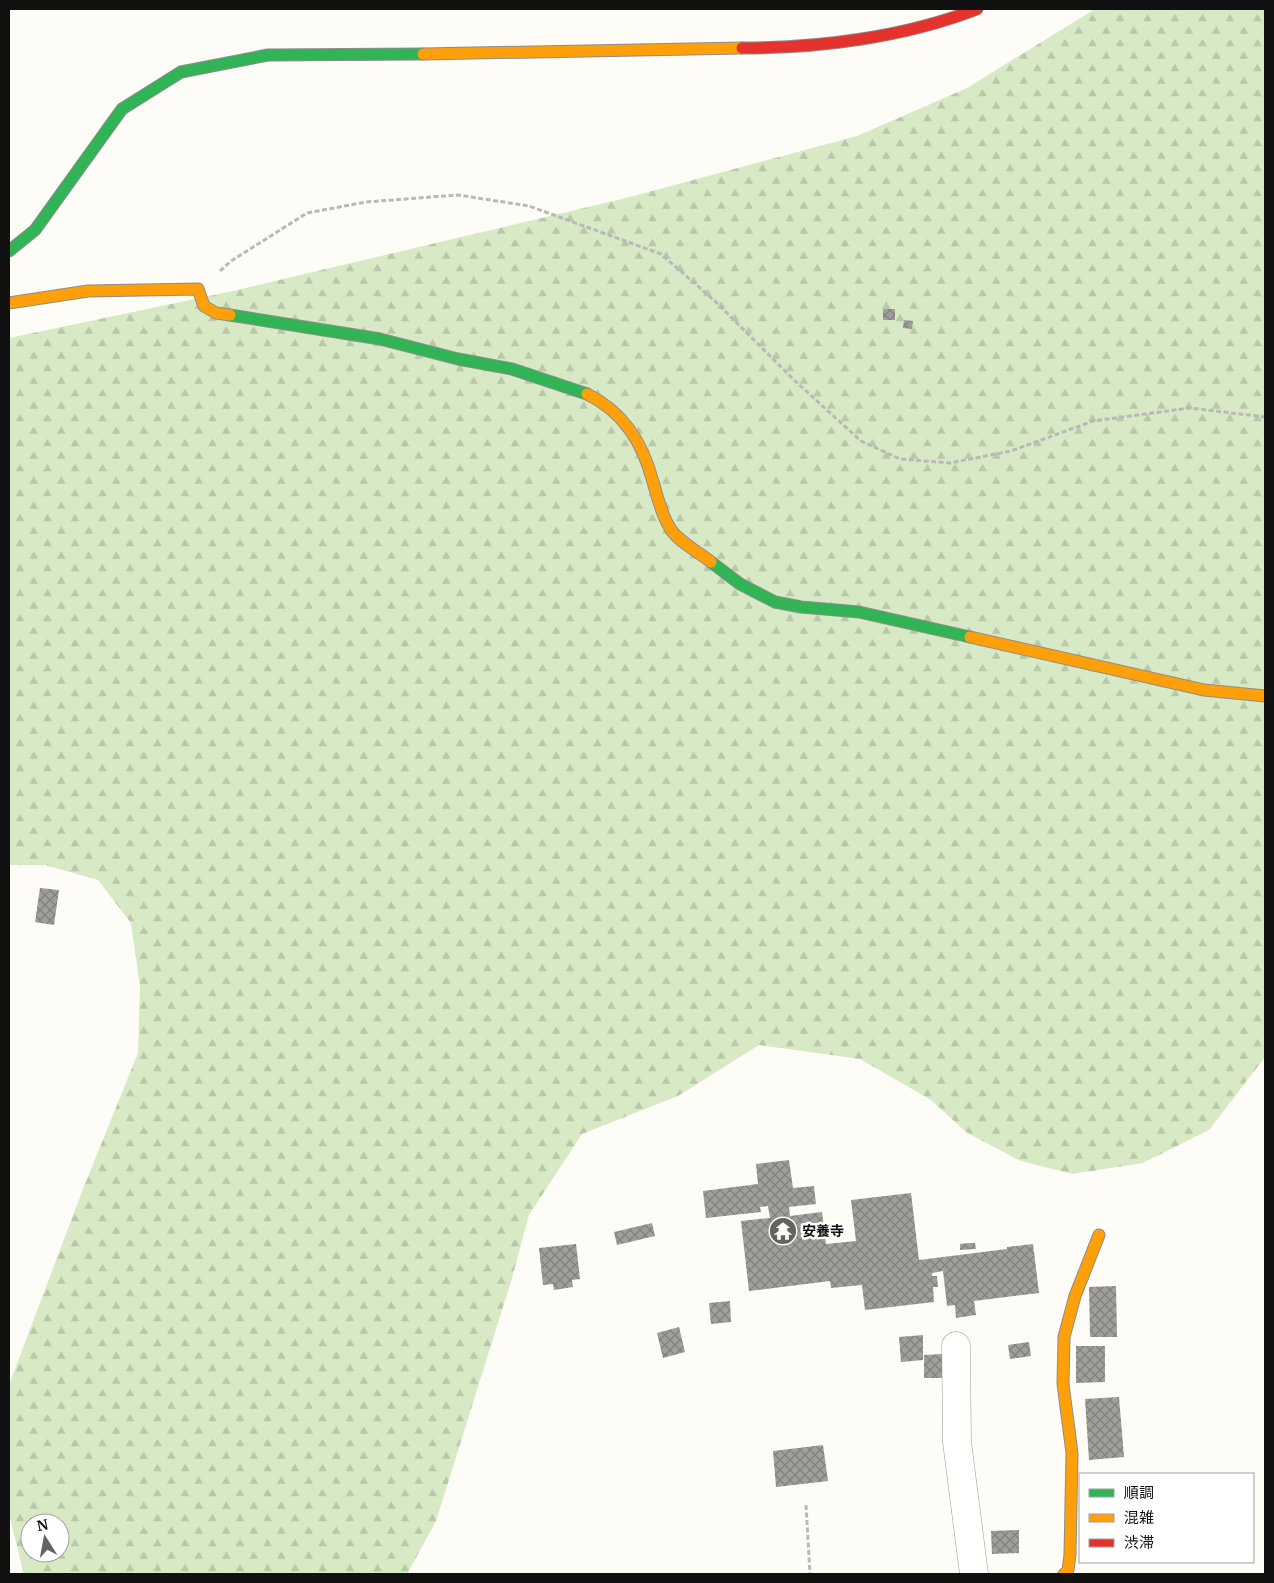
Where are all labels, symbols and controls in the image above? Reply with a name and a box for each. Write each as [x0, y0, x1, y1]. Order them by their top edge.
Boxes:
temple icon: 安養寺 [768, 1216, 798, 1246]
place label: 安養寺 [802, 1222, 844, 1240]
legend [1079, 1473, 1254, 1563]
text: 順調 [1124, 1483, 1154, 1502]
text: 混雑 [1124, 1508, 1154, 1527]
north arrow [20, 1513, 70, 1563]
text: N [35, 1515, 50, 1535]
text: 渋滞 [1124, 1533, 1154, 1552]

